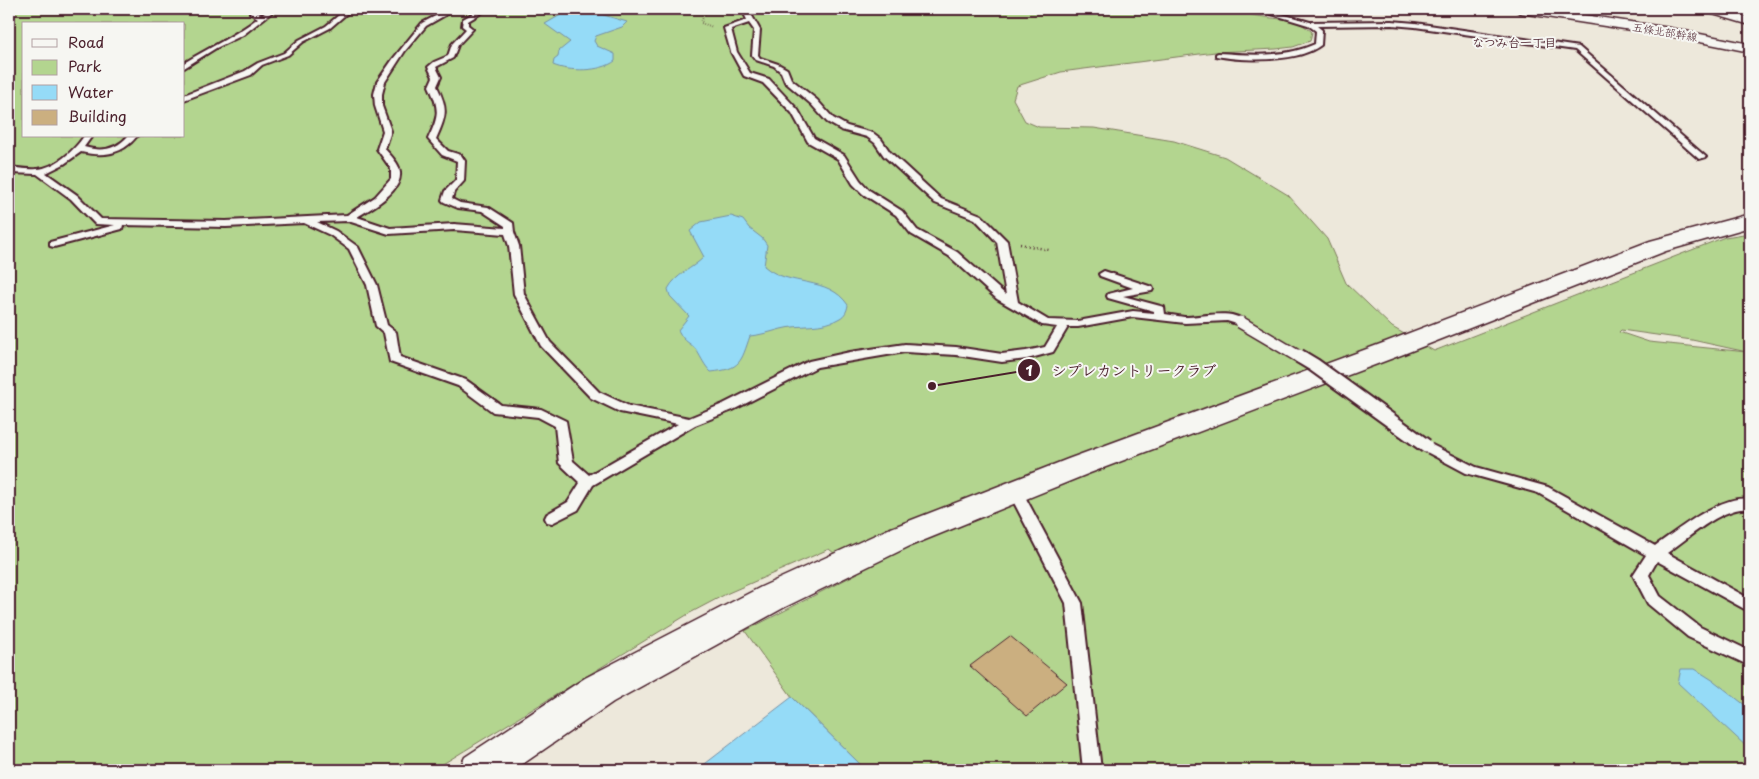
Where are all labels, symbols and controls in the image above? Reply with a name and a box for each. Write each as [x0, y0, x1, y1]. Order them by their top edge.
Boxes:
street label: 五條北部幹線 [1631, 18, 1699, 45]
legend [22, 22, 185, 138]
text: Road [68, 30, 104, 53]
district label: なつみ台一丁目 [1472, 33, 1556, 51]
text: Park [68, 54, 102, 77]
text: Water [68, 80, 113, 103]
text: Building [68, 104, 127, 127]
callout: シプレカントリークラブ [1016, 355, 1226, 385]
text: 1 [1025, 358, 1033, 381]
text: シプレカントリークラブ [1051, 358, 1217, 381]

